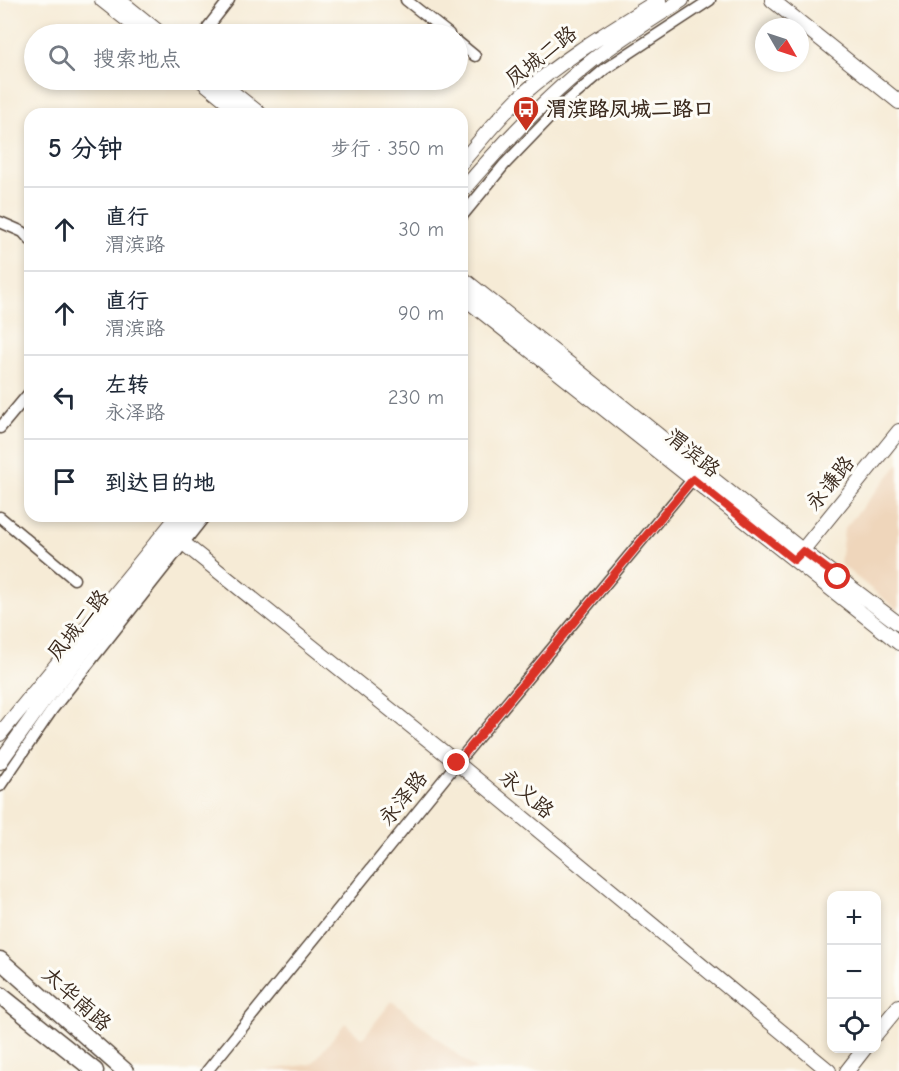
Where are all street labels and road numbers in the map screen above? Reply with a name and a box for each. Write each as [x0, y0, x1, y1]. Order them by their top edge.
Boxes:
street label: 凤城二路 [501, 21, 581, 91]
street label: 渭滨路 [661, 424, 725, 482]
street label: 永谦路 [801, 451, 859, 515]
street label: 凤城二路 [42, 585, 114, 665]
street label: 永义路 [495, 765, 559, 823]
street label: 永泽路 [374, 766, 432, 830]
street label: 太华南路 [38, 962, 116, 1036]

